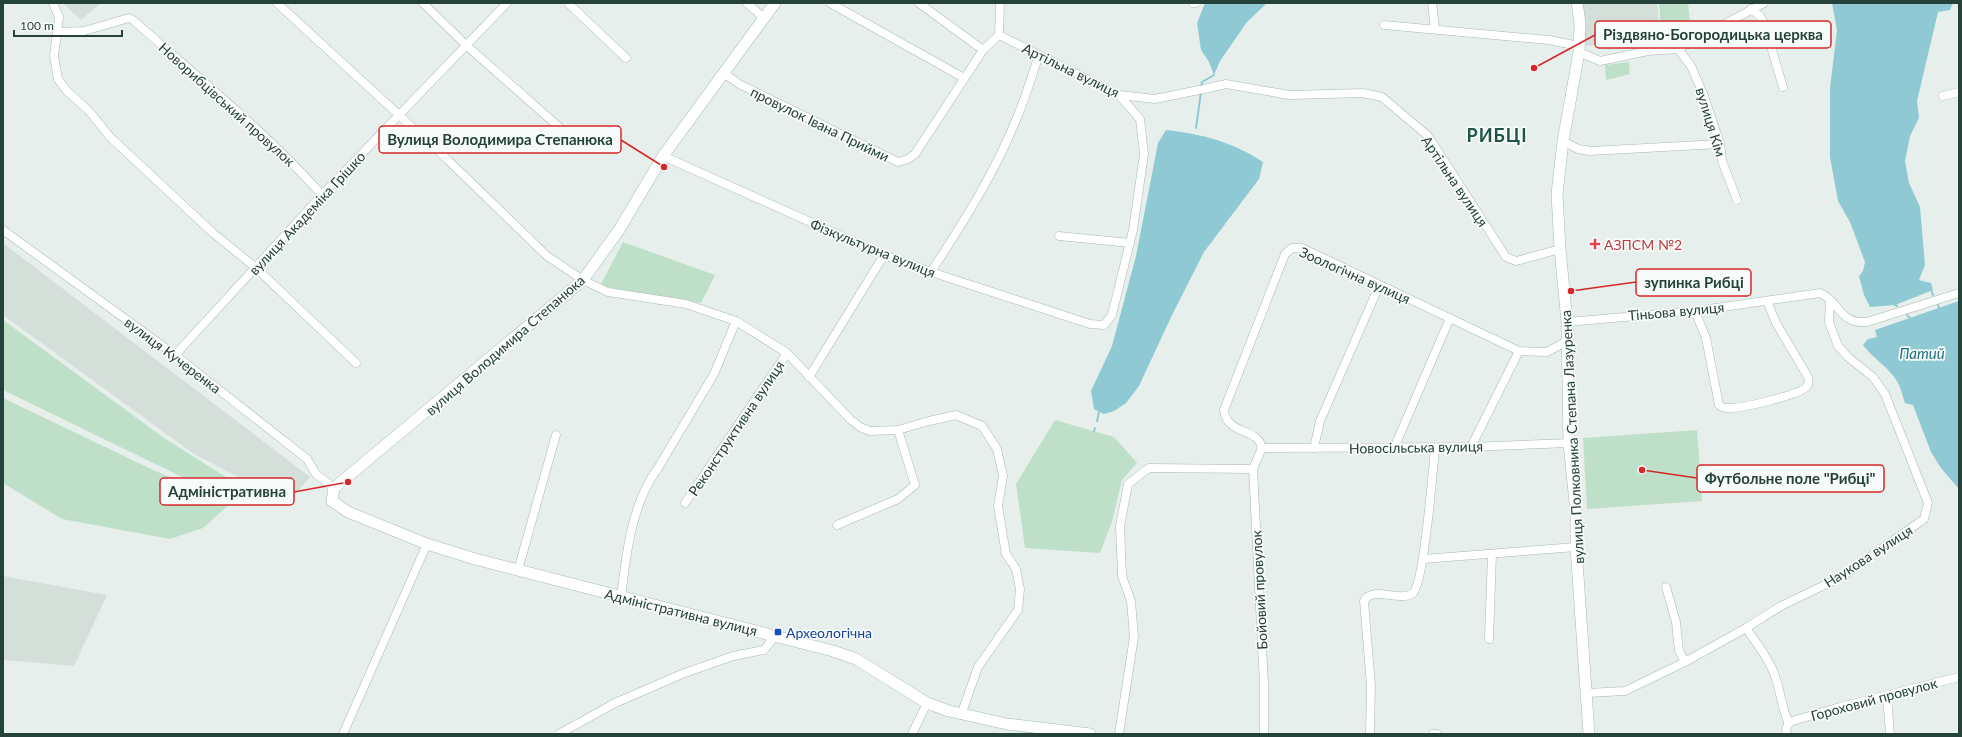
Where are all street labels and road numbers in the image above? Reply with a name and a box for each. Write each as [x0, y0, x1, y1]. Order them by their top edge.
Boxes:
street label: Новорибцівський провулок [156, 39, 299, 170]
street label: Артільна вулиця [1020, 39, 1122, 101]
street label: провулок Івана Прийми [748, 83, 892, 165]
street label: вулиця Кім [1692, 86, 1730, 158]
street label: Артільна вулиця [1418, 132, 1492, 230]
street label: вулиця Академіка Грішко [245, 148, 369, 278]
street label: Фізкультурна вулиця [808, 215, 938, 281]
street label: Зоологічна вулиця [1297, 243, 1413, 307]
street label: вулиця Володимира Степанюка [422, 271, 588, 419]
street label: Тіньова вулиця [1627, 298, 1725, 324]
street label: вулиця Полковника Степана Лазуренка [1557, 310, 1587, 564]
street label: вулиця Кучеренка [121, 313, 225, 397]
street label: Реконструктивна вулиця [684, 357, 788, 499]
street label: Новосільська вулиця [1349, 437, 1483, 457]
street label: Наукова вулиця [1821, 521, 1915, 591]
street label: Бойовий провулок [1247, 529, 1271, 650]
street label: Адміністративна вулиця [603, 585, 759, 639]
street label: Гороховий провулок [1809, 674, 1940, 724]

